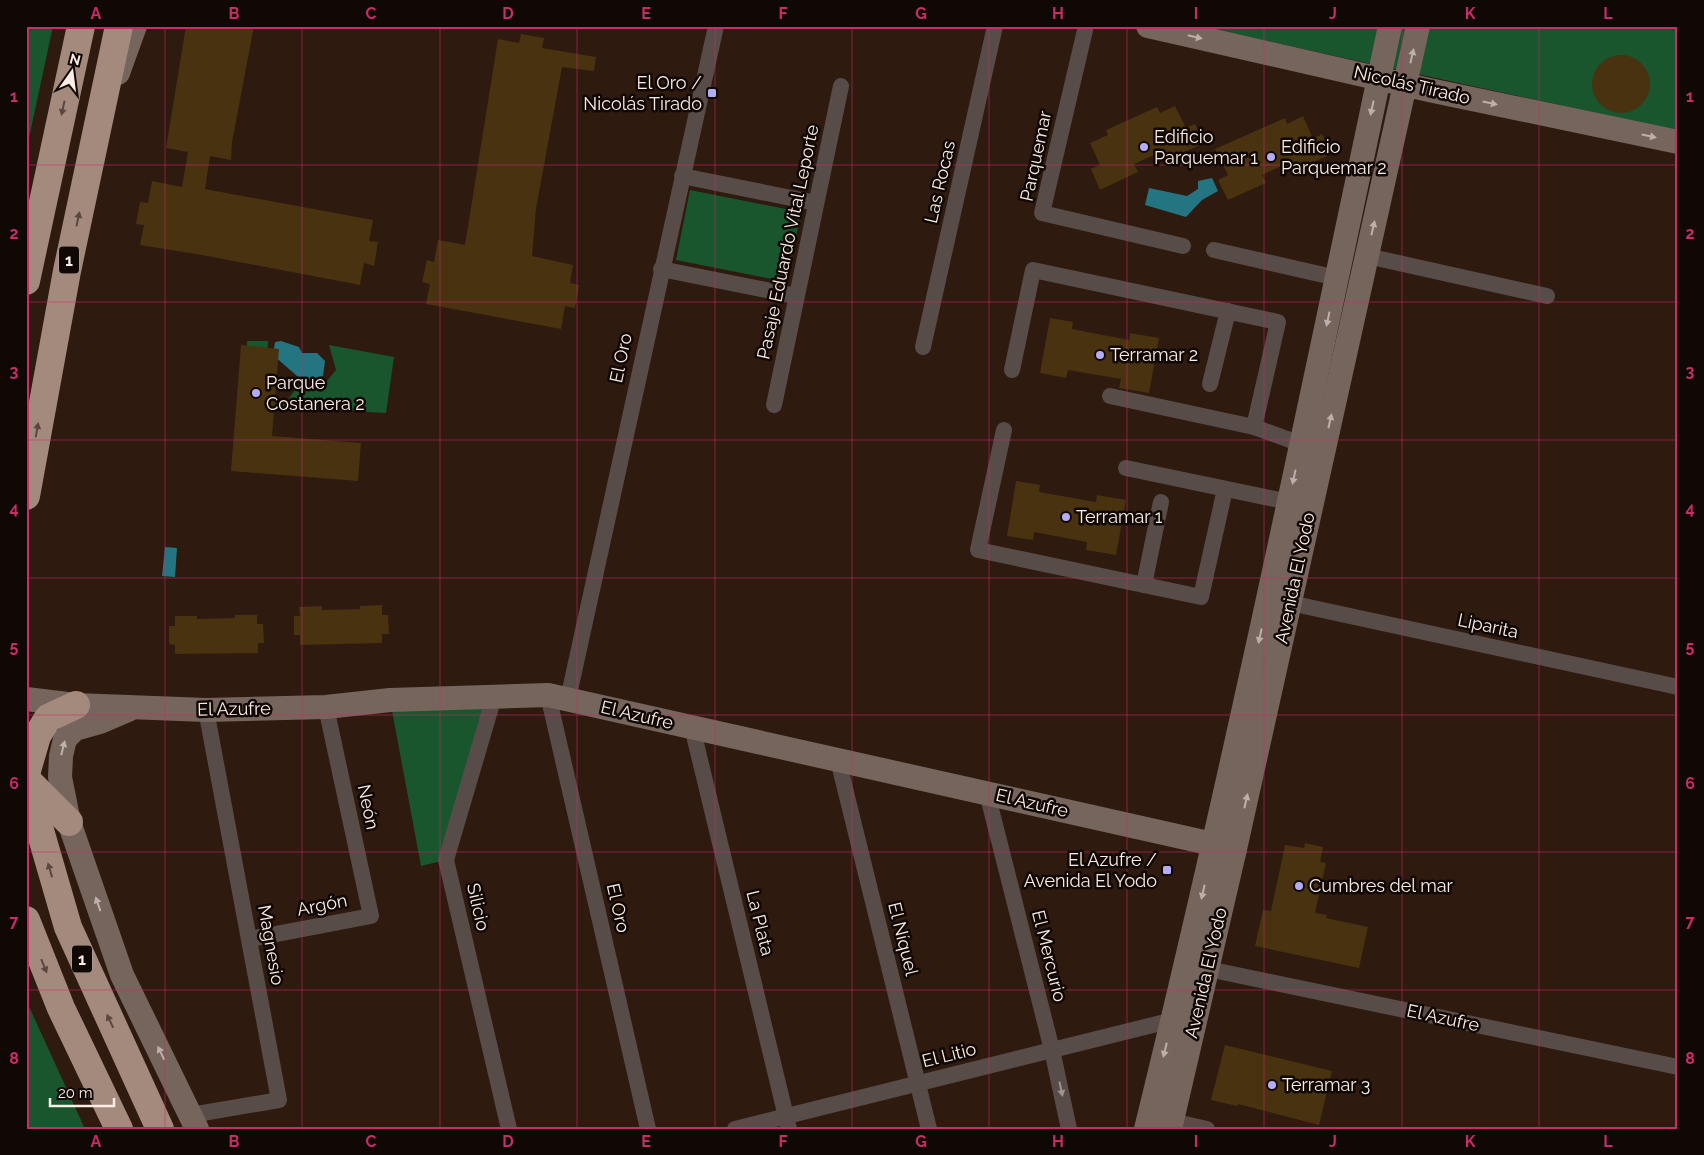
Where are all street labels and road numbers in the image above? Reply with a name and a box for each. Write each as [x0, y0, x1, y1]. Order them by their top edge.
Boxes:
street label: Nicolás Tirado [1352, 61, 1473, 108]
street label: Parquemar [1016, 108, 1055, 203]
street label: Pasaje Eduardo Vital Leporte [752, 122, 823, 361]
street label: Las Rocas [920, 138, 959, 225]
road number: 1 [59, 246, 79, 274]
street label: El Oro [605, 331, 636, 385]
street label: Avenida El Yodo [1270, 510, 1319, 645]
street label: Liparita [1456, 609, 1520, 642]
street label: El Azufre [599, 696, 676, 733]
street label: El Azufre [197, 697, 271, 720]
street label: Neón [353, 782, 383, 831]
street label: El Azufre [994, 784, 1071, 821]
street label: Silicio [463, 881, 494, 933]
street label: El Oro [603, 881, 634, 935]
street label: La Plata [742, 888, 779, 958]
street label: Argón [295, 889, 349, 920]
street label: El Níquel [884, 900, 923, 978]
street label: Magnesio [254, 903, 289, 987]
street label: Avenida El Yodo [1180, 905, 1231, 1040]
street label: El Mercurio [1028, 908, 1071, 1004]
road number: 1 [72, 946, 92, 972]
street label: El Azufre [1405, 1000, 1482, 1036]
street label: El Litio [920, 1038, 978, 1071]

